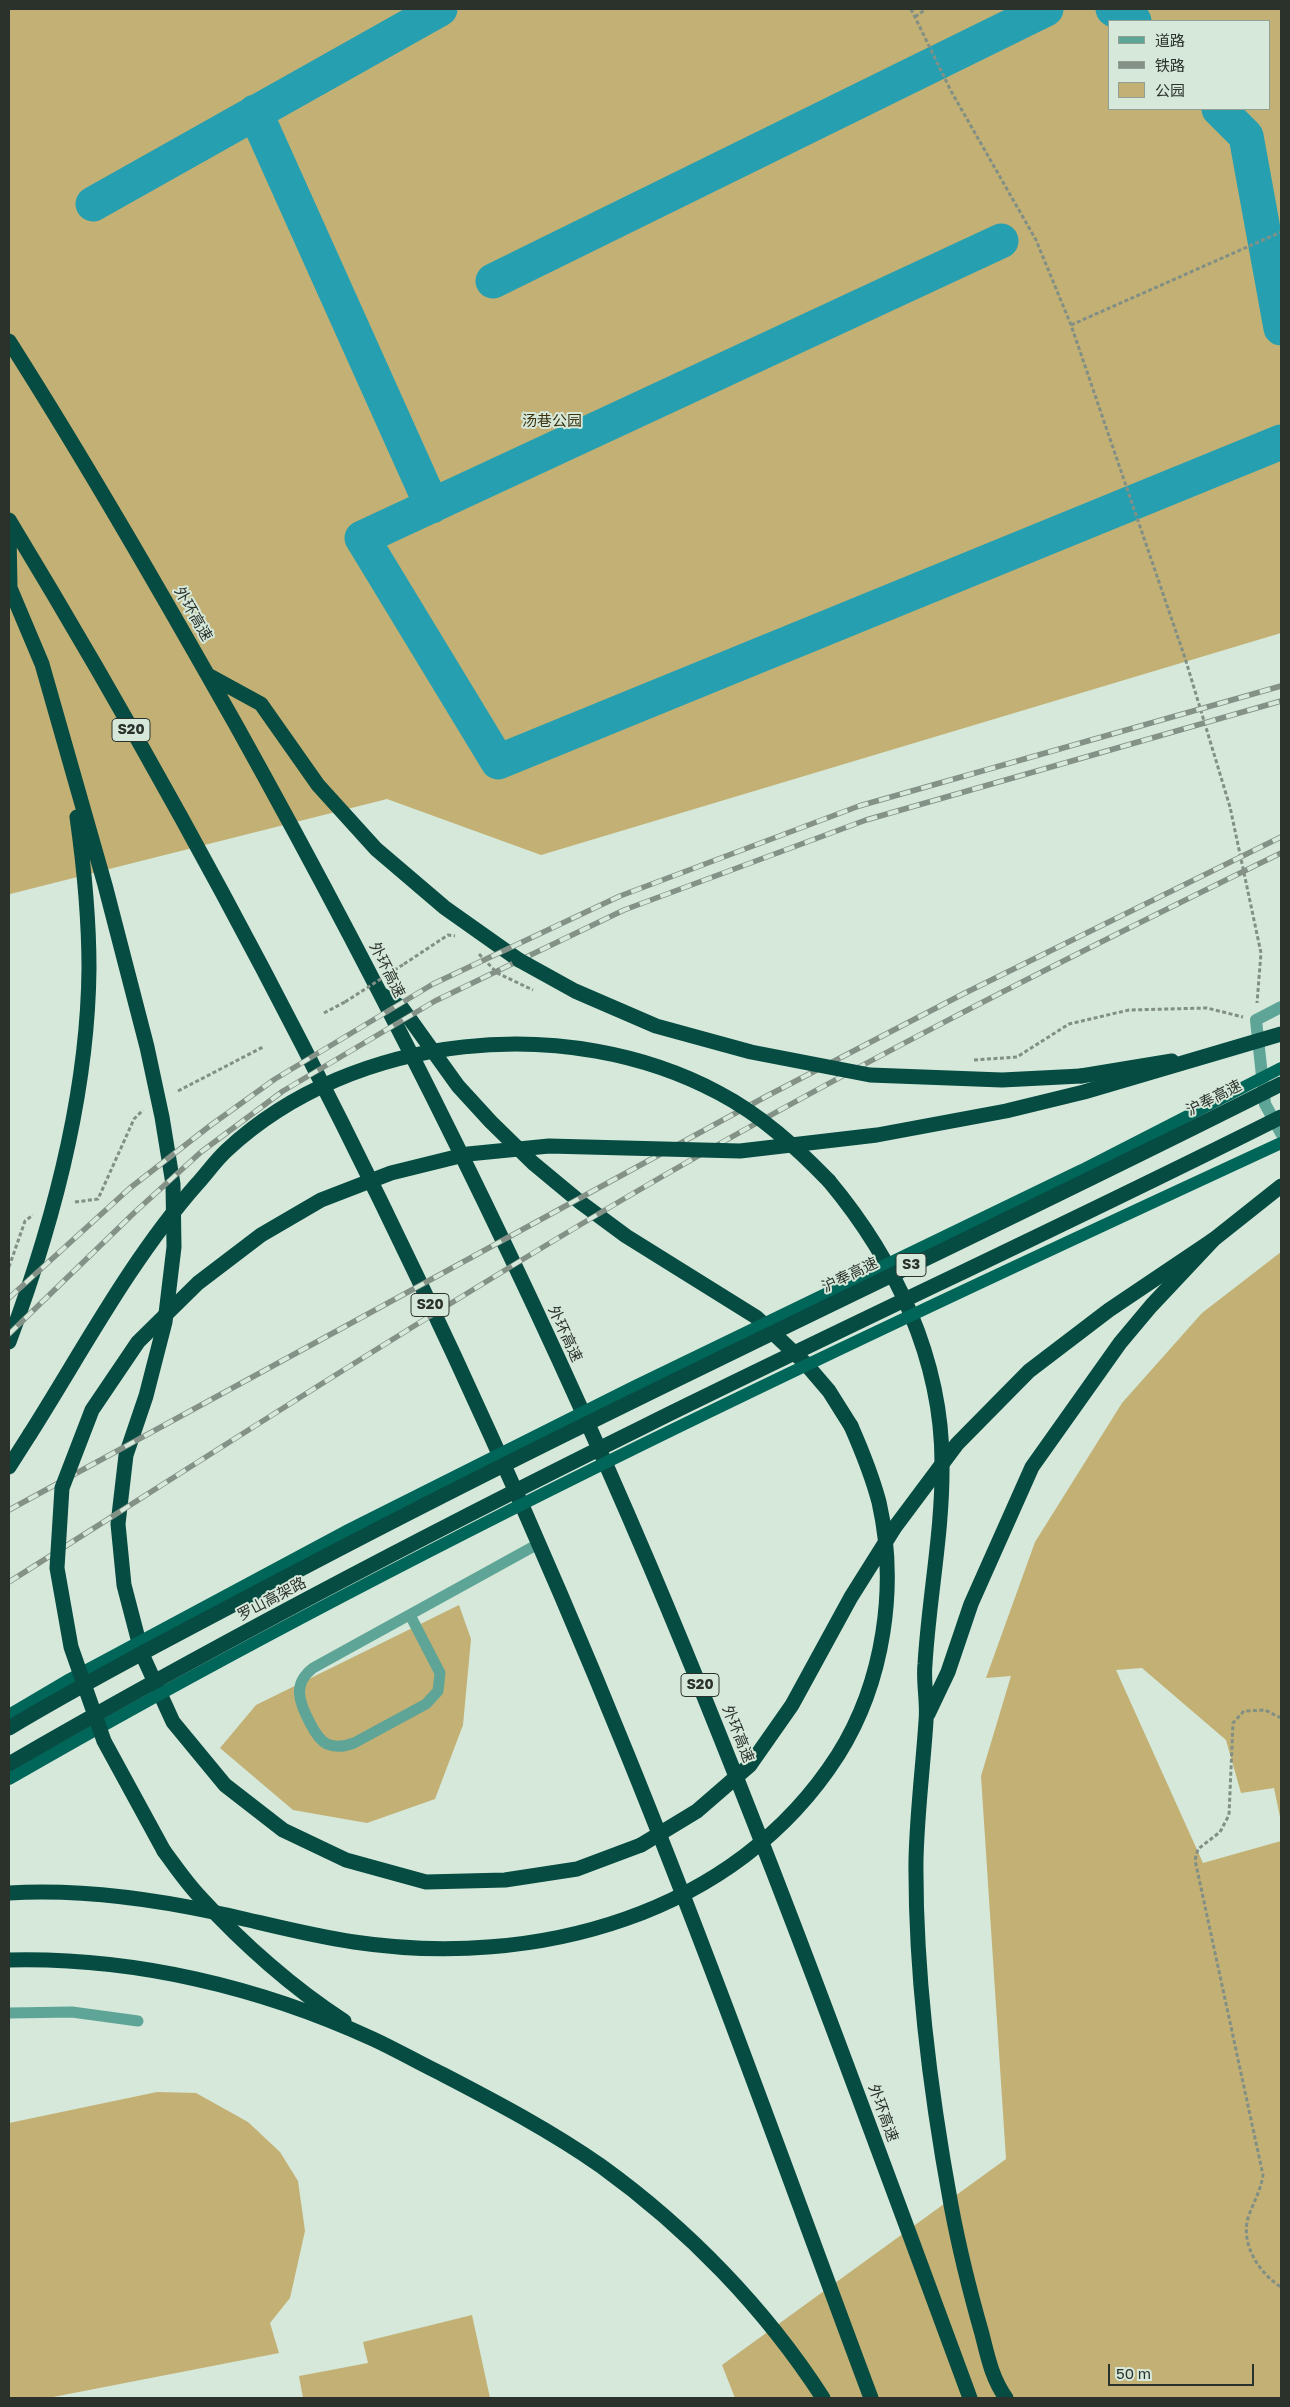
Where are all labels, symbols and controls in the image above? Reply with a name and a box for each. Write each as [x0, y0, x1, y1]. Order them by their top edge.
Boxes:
legend [1108, 20, 1270, 110]
text: 道路 [1155, 31, 1185, 49]
text: 铁路 [1155, 56, 1185, 74]
text: 公园 [1155, 81, 1185, 99]
park label: 汤巷公园 [522, 412, 582, 430]
street label: 外环高速 [170, 584, 216, 644]
road number: S20 [112, 718, 150, 742]
street label: 外环高速 [365, 939, 409, 1001]
street label: 沪奉高速 [1183, 1076, 1245, 1120]
street label: 沪奉高速 [819, 1254, 881, 1296]
road number: S3 [896, 1254, 926, 1276]
road number: S20 [411, 1294, 449, 1316]
street label: 外环高速 [544, 1303, 586, 1365]
street label: 罗山高架路 [235, 1573, 309, 1625]
road number: S20 [681, 1674, 719, 1696]
street label: 外环高速 [718, 1703, 758, 1765]
street label: 外环高速 [864, 2082, 902, 2144]
scale bar [1110, 2354, 1256, 2386]
text: 50 m [1116, 2364, 1151, 2382]

